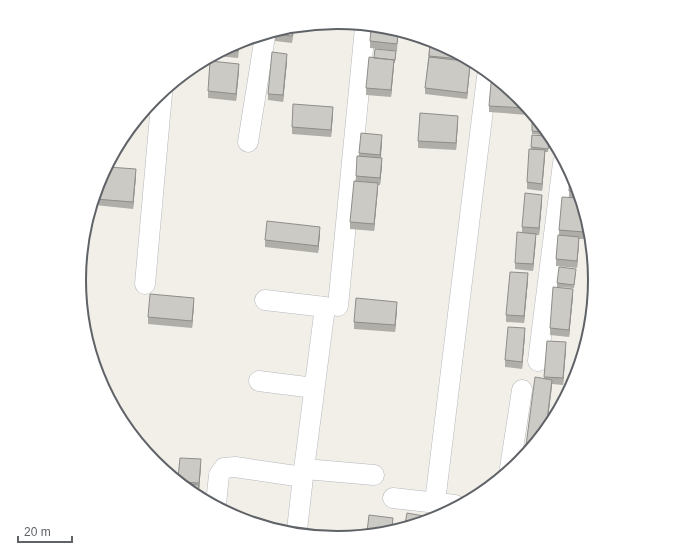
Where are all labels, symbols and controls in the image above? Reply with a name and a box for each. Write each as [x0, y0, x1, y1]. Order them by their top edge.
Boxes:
scale bar [18, 518, 72, 544]
text: 20 m [24, 525, 51, 539]

